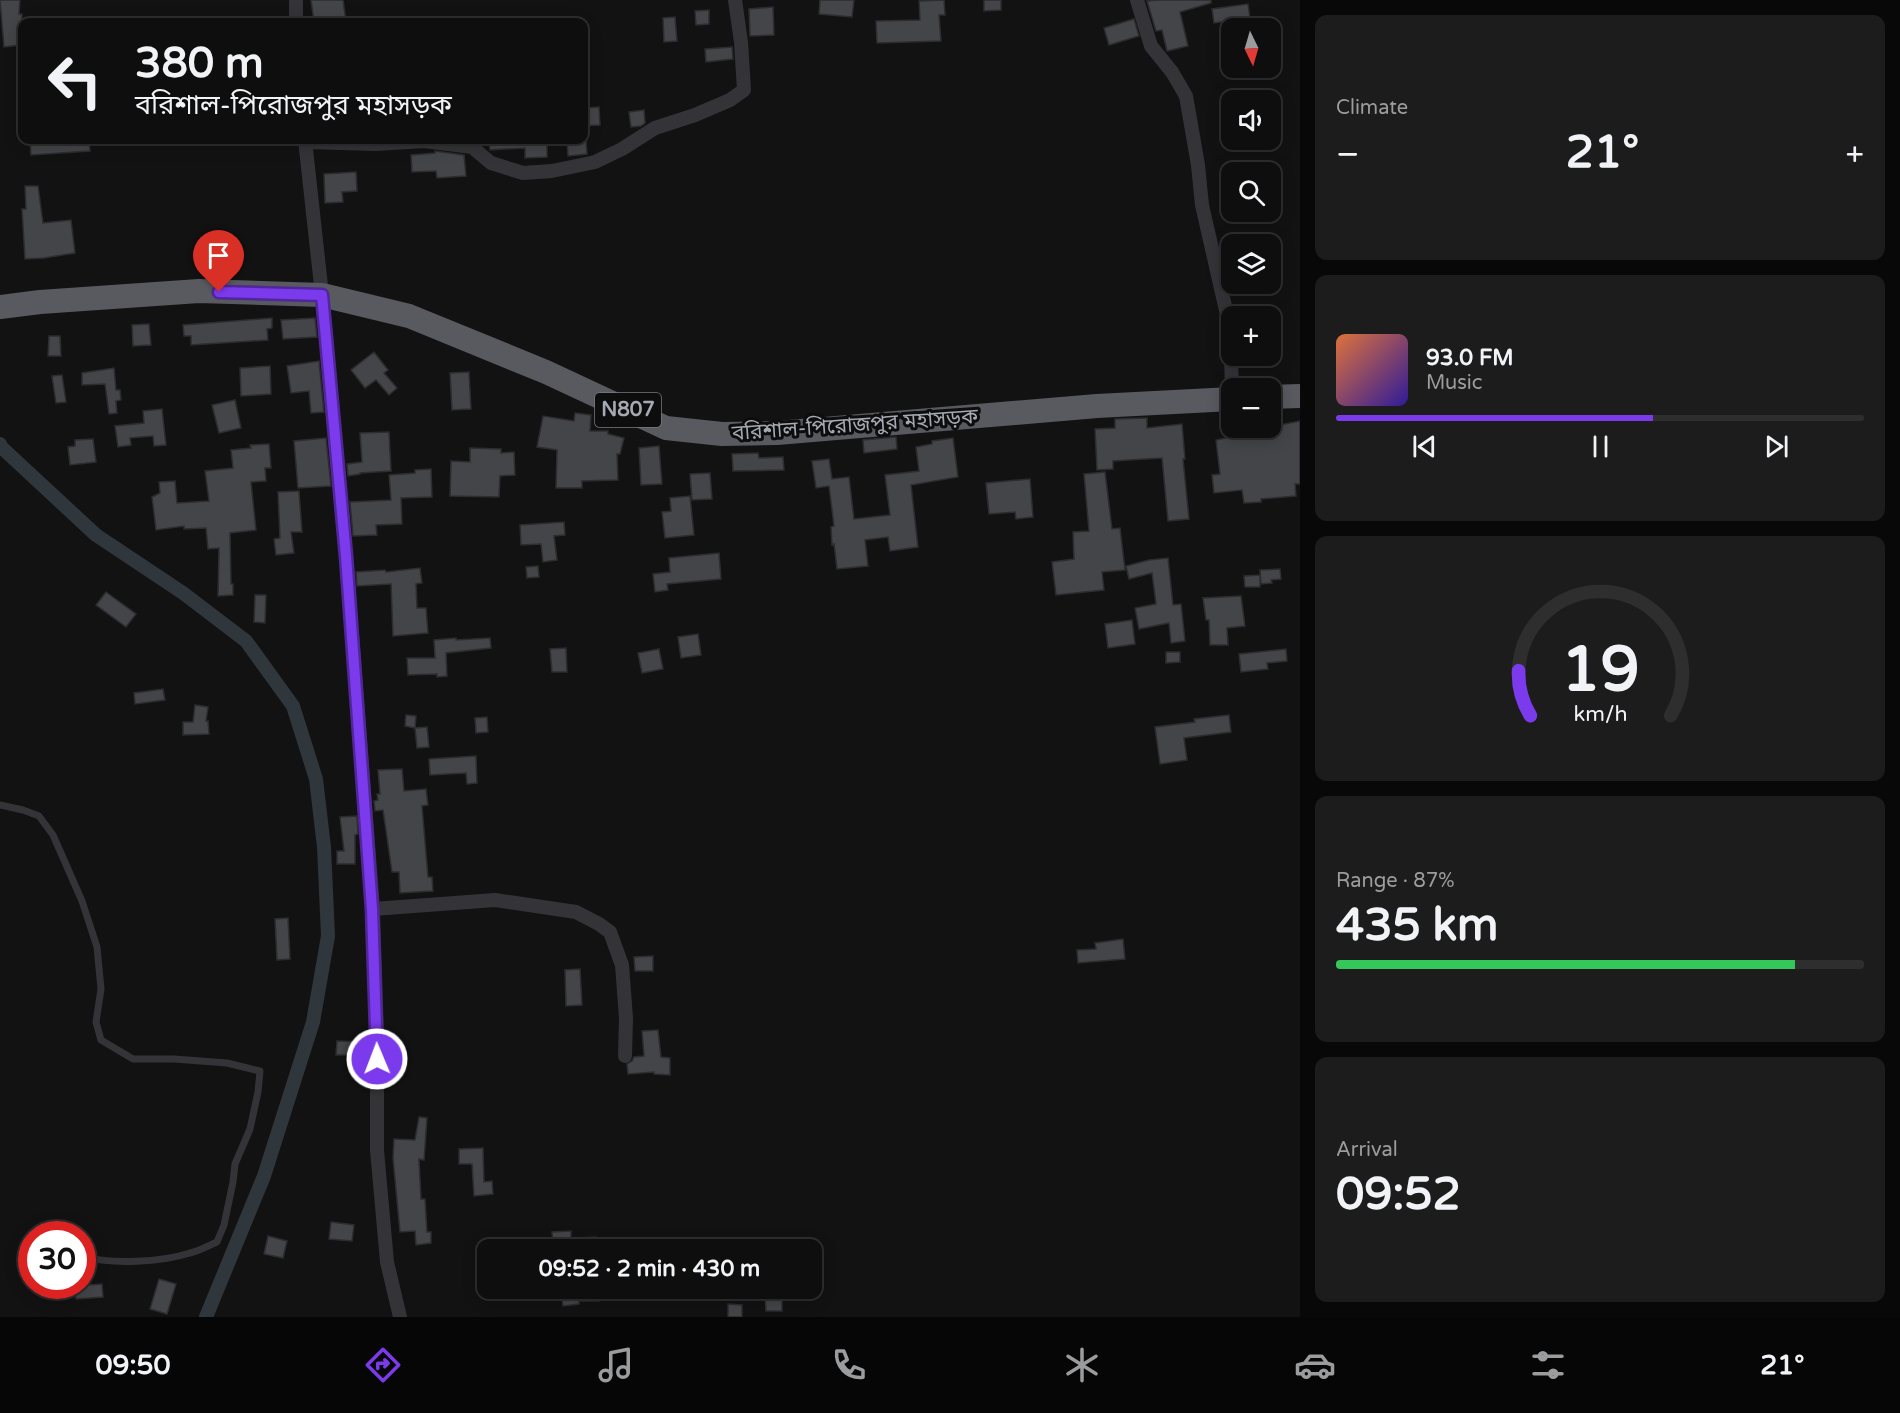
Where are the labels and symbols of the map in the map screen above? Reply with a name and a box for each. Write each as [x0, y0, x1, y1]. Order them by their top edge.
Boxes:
north arrow [1221, 18, 1281, 78]
pin [193, 230, 244, 292]
road number: N807 [595, 393, 661, 427]
street label: বরিশাল-পিরোজপুর মহাসড়ক [730, 404, 980, 446]
position arrow [345, 1027, 409, 1091]
speed limit sign: 30 [18, 1221, 96, 1299]

